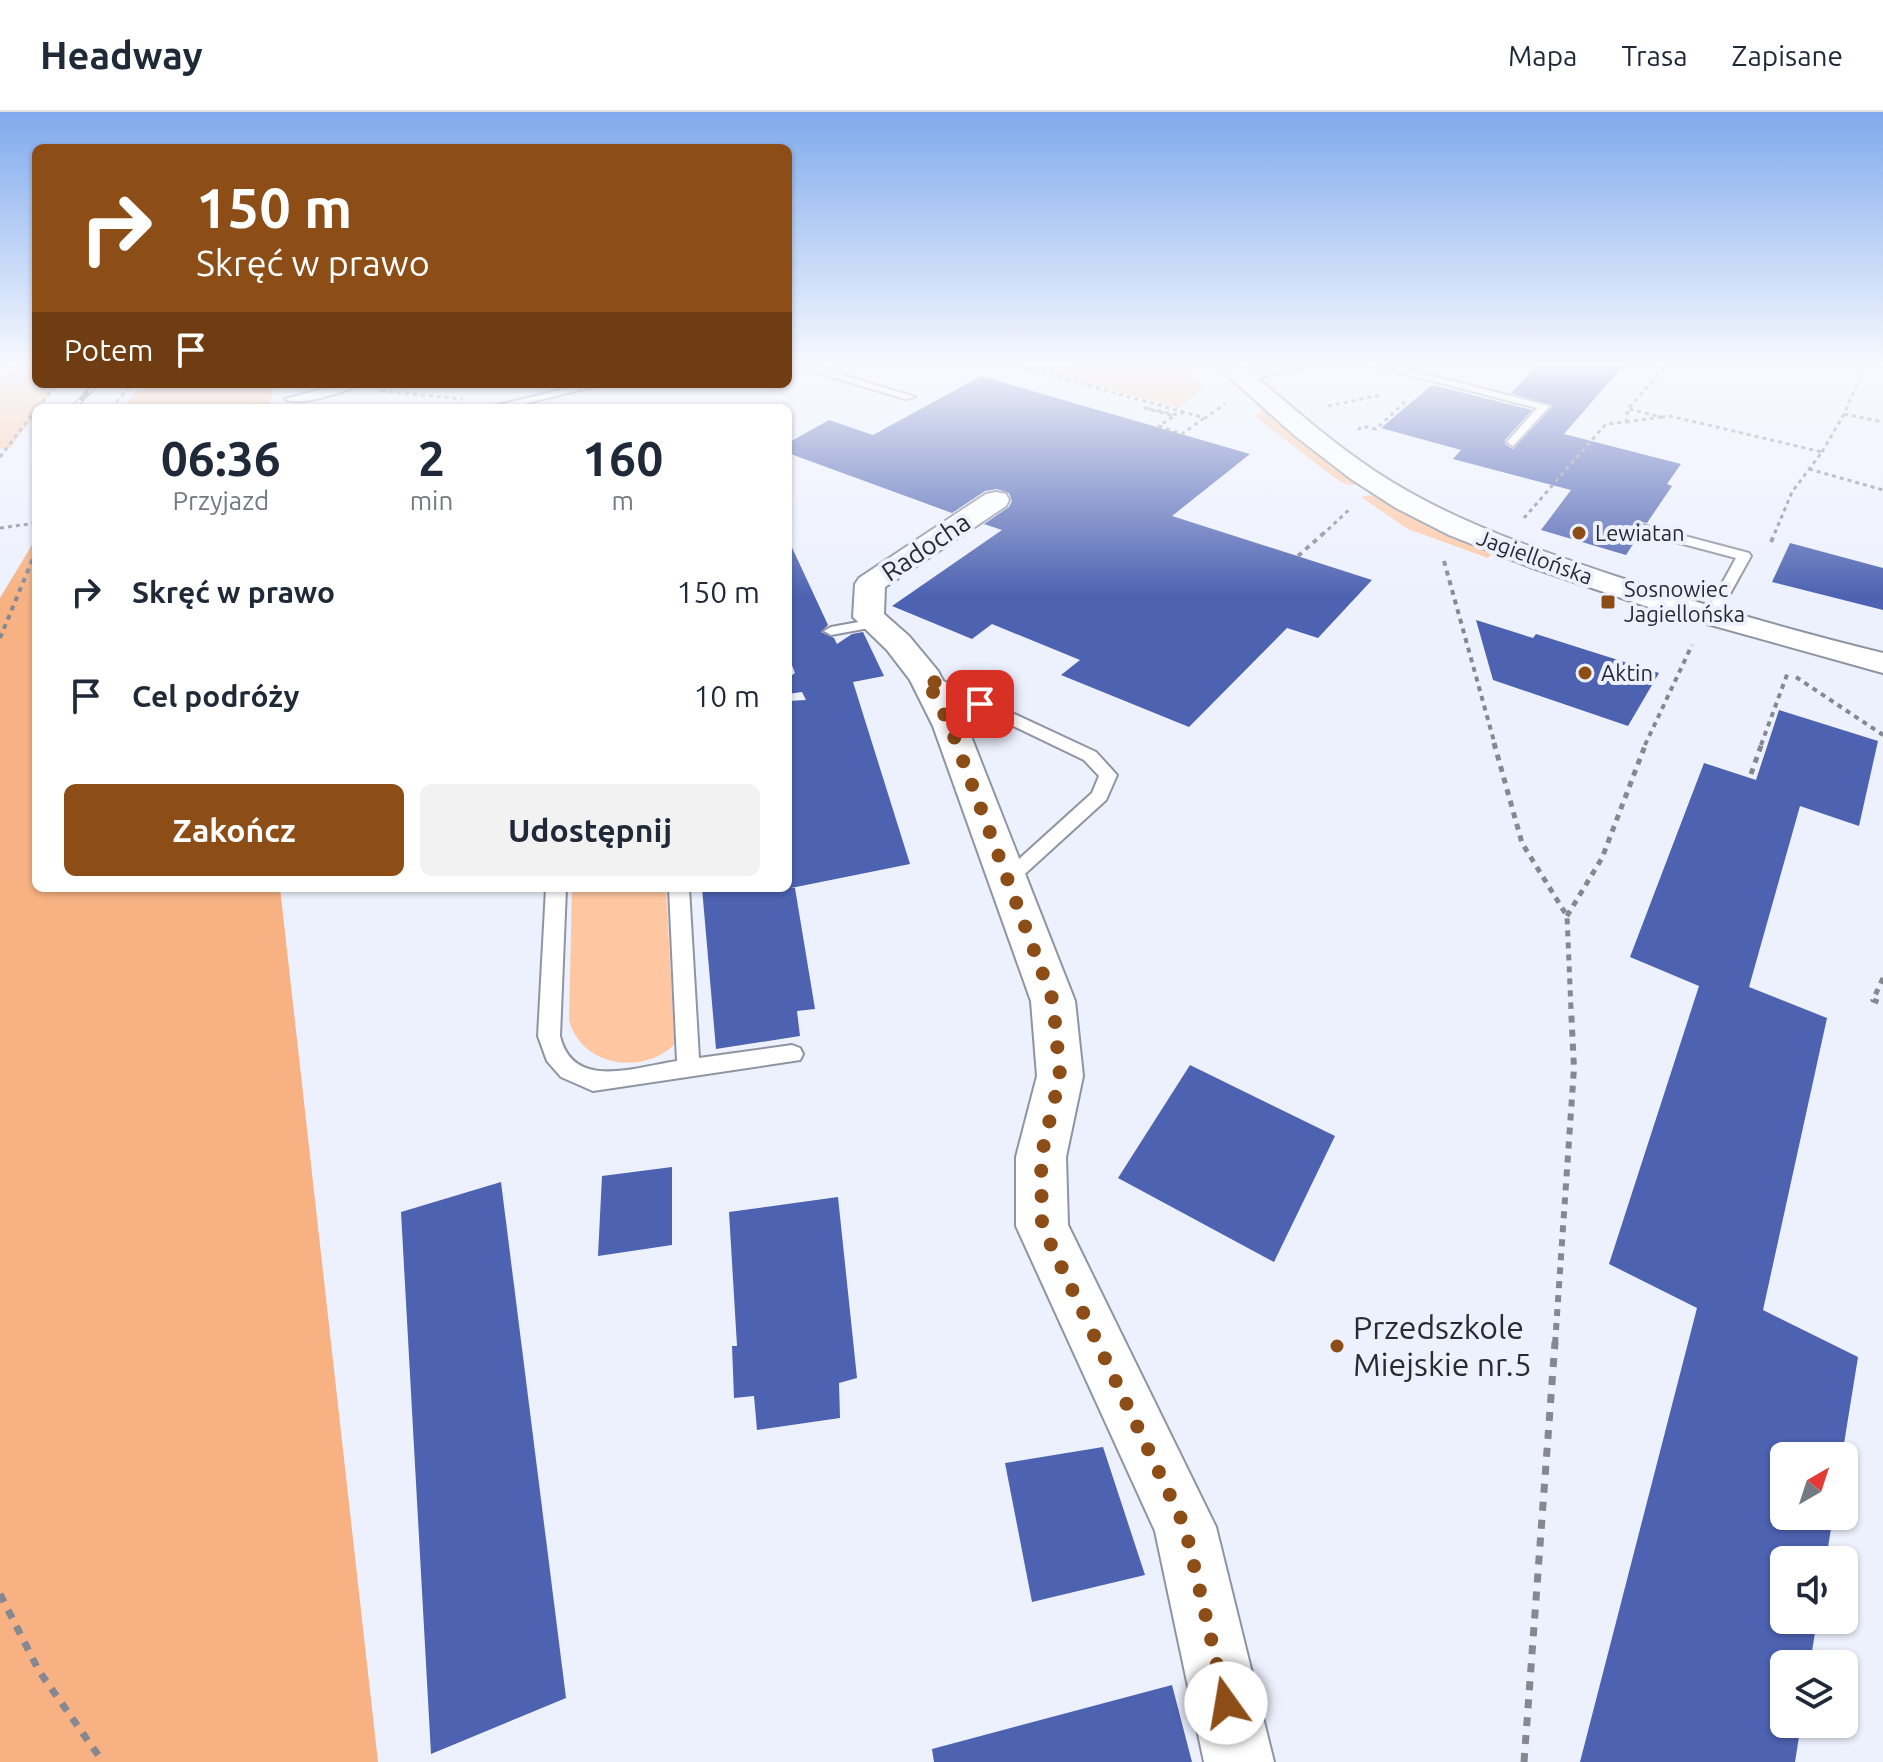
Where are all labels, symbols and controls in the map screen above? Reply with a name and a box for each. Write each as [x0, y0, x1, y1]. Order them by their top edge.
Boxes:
text: Headway [40, 34, 203, 76]
text: Mapa [1508, 40, 1577, 71]
text: Trasa [1621, 40, 1688, 71]
text: Zapisane [1732, 40, 1843, 71]
icon: right [64, 176, 168, 280]
text: 150 m [196, 176, 352, 239]
text: Skręć w prawo [196, 242, 430, 283]
icon: arrive [169, 328, 213, 372]
text: Potem [64, 333, 153, 367]
text: 06:36 [161, 431, 281, 485]
text: 2 [418, 431, 445, 485]
text: 160 [582, 431, 663, 485]
text: Przyjazd [173, 486, 269, 515]
text: min [410, 486, 453, 515]
text: m [611, 486, 634, 515]
street label: Radocha [876, 507, 975, 587]
place label: Lewiatan [1595, 520, 1685, 545]
street label: Jagiellońska [1474, 524, 1596, 589]
marker: Lewiatan [1570, 524, 1588, 542]
icon: right [64, 570, 108, 614]
text: Skręć w prawo [132, 575, 335, 609]
text: 150 m [676, 575, 760, 609]
place label: Sosnowiec Jagiellońska [1624, 576, 1745, 626]
marker: Sosnowiec Jagiellońska [1599, 593, 1617, 611]
place label: Aktin [1601, 660, 1653, 685]
marker: Aktin [1576, 664, 1594, 682]
pin [946, 670, 1014, 738]
icon: arrive [64, 674, 108, 718]
text: Cel podróży [132, 679, 299, 713]
text: 10 m [693, 679, 760, 713]
icon: arrive [958, 682, 1002, 726]
button: Zakończ [64, 784, 404, 876]
button: Udostępnij [420, 784, 760, 876]
place label: Przedszkole Miejskie nr.5 [1353, 1309, 1532, 1382]
marker: Przedszkole Miejskie nr.5 [1328, 1337, 1346, 1355]
north arrow [1770, 1442, 1858, 1530]
map controls [1770, 1442, 1858, 1738]
button: sound [1770, 1546, 1858, 1634]
button: layers [1770, 1650, 1858, 1738]
position arrow [1184, 1661, 1268, 1745]

